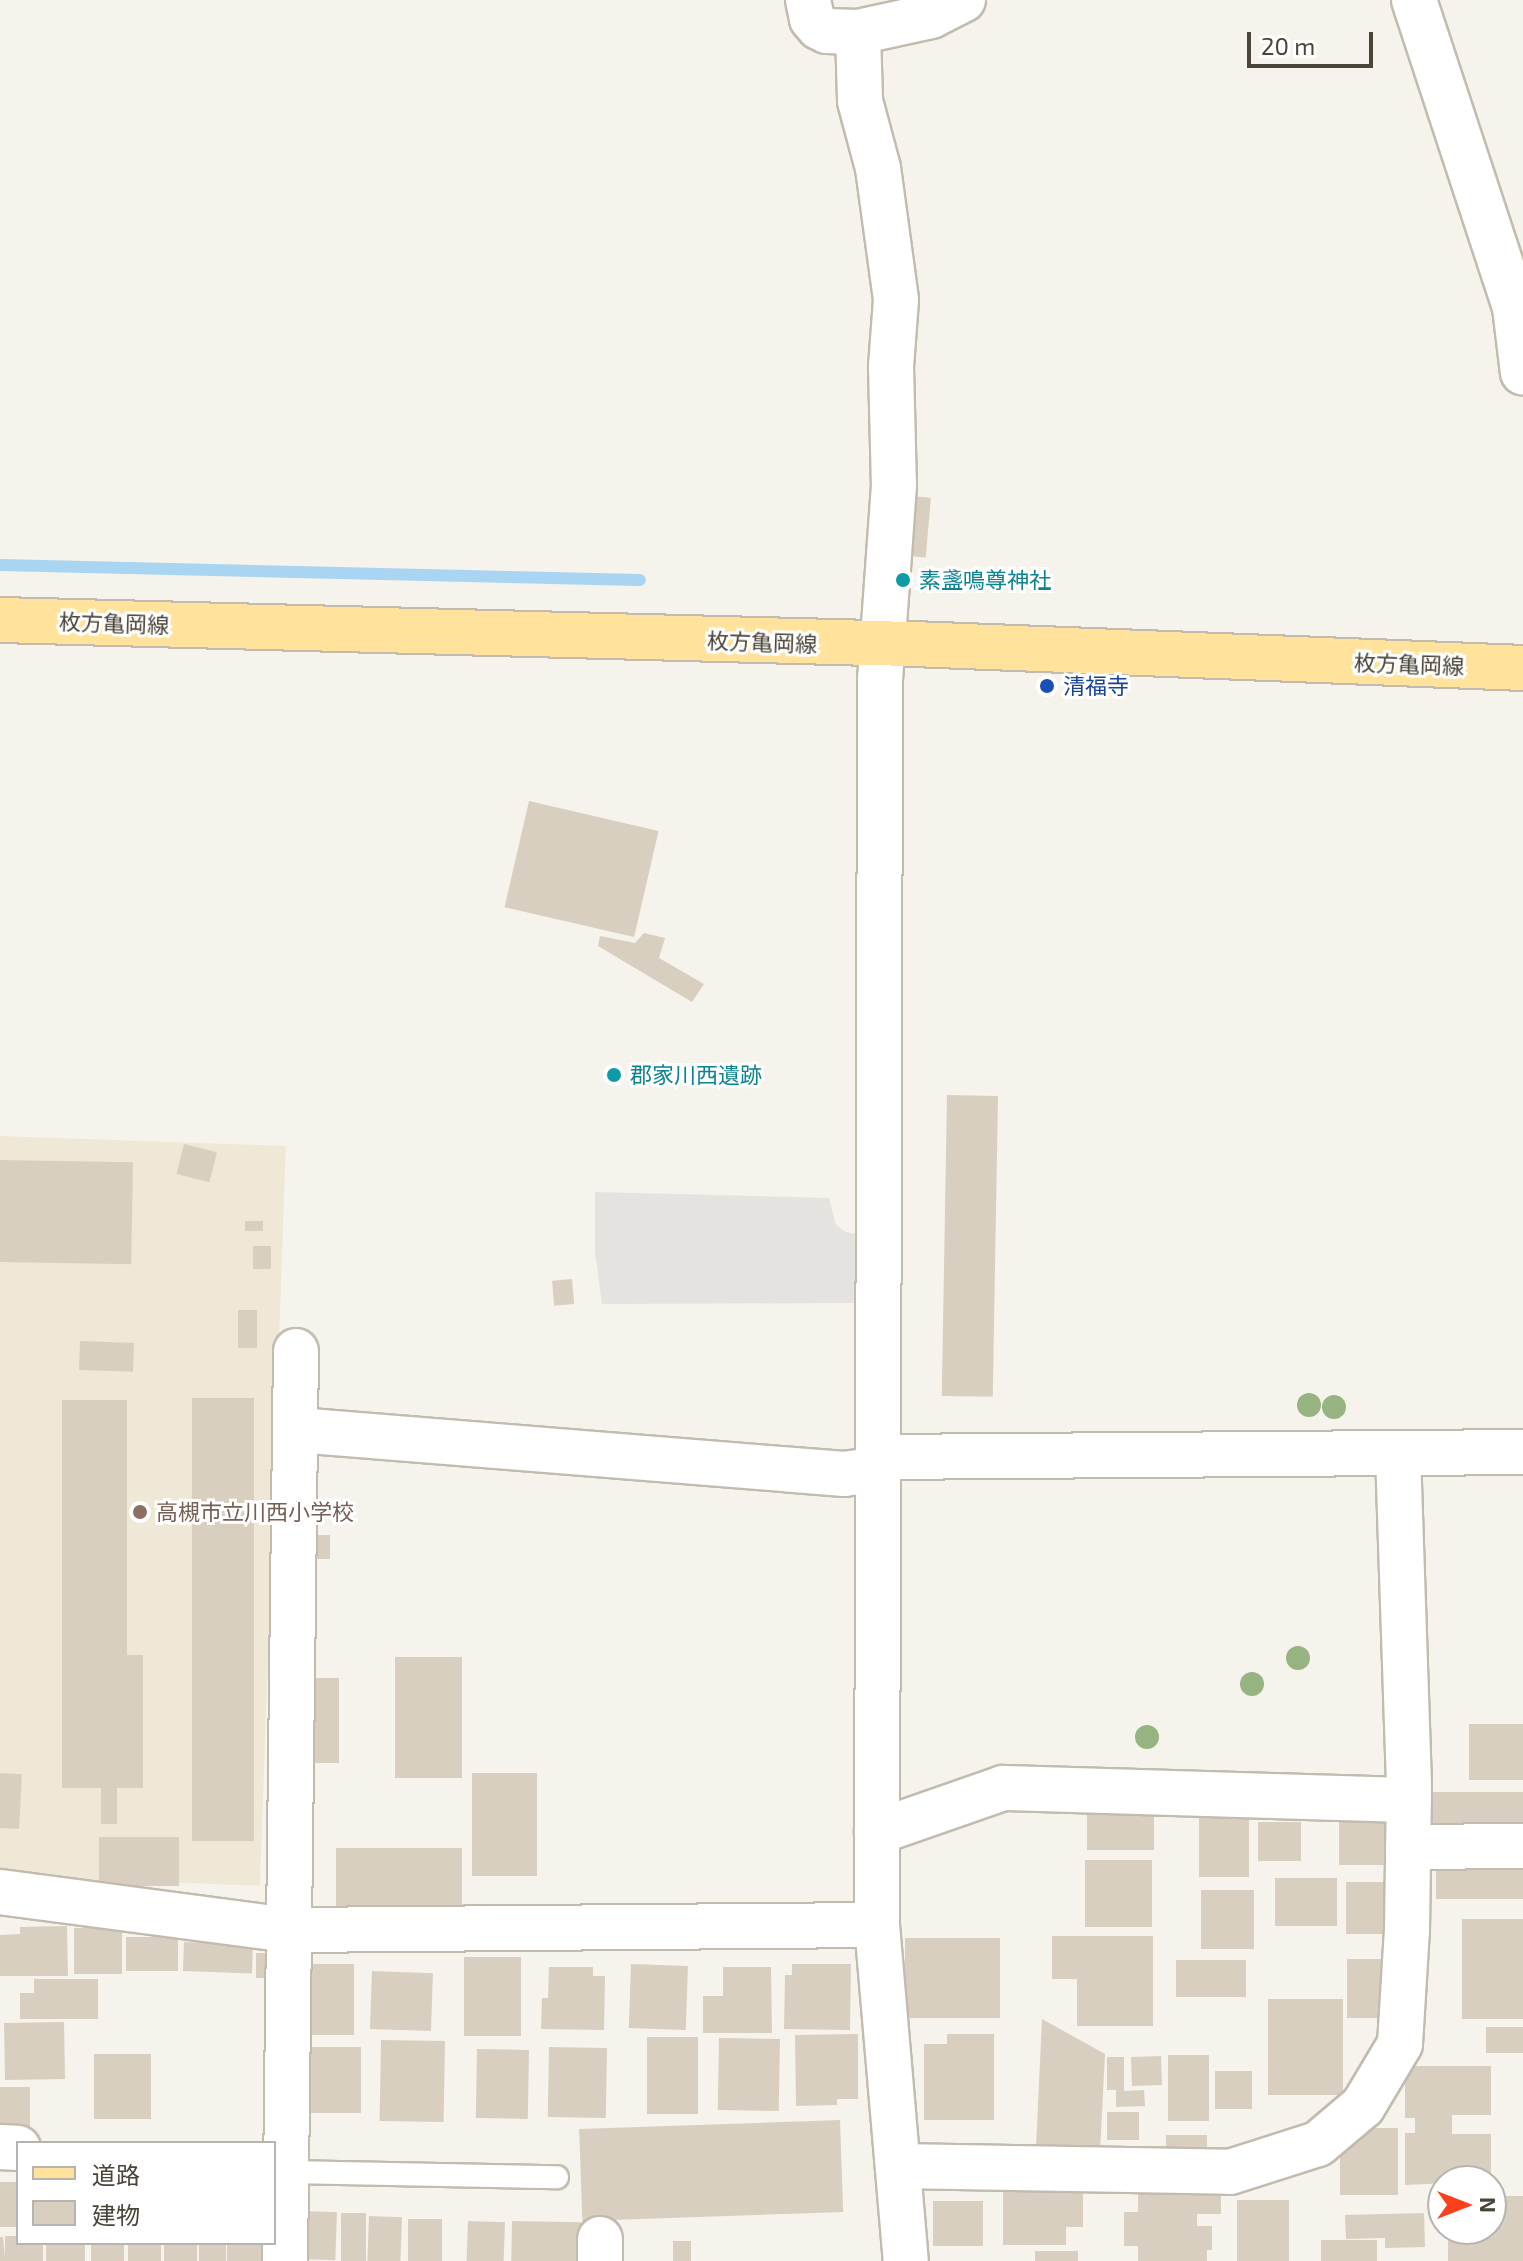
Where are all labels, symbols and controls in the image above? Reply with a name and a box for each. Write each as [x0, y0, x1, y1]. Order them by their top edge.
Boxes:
scale bar [1251, 16, 1377, 66]
text: 20 m [1261, 31, 1315, 60]
place label: 素盞鳴尊神社 [919, 567, 1051, 593]
marker: 素盞鳴尊神社 [894, 571, 912, 589]
street label: 枚方亀岡線 [59, 608, 169, 638]
street label: 枚方亀岡線 [707, 627, 817, 657]
street label: 枚方亀岡線 [1354, 649, 1464, 679]
place label: 清福寺 [1063, 673, 1129, 699]
marker: 清福寺 [1038, 677, 1056, 695]
place label: 郡家川西遺跡 [630, 1062, 762, 1088]
marker: 郡家川西遺跡 [605, 1066, 623, 1084]
place label: 高槻市立川西小学校 [156, 1499, 354, 1525]
marker: 高槻市立川西小学校 [131, 1503, 149, 1521]
legend [16, 2141, 276, 2245]
text: 道路 [92, 2160, 140, 2189]
north arrow [1427, 2165, 1507, 2245]
text: N [1476, 2197, 1502, 2213]
text: 建物 [92, 2200, 140, 2229]

